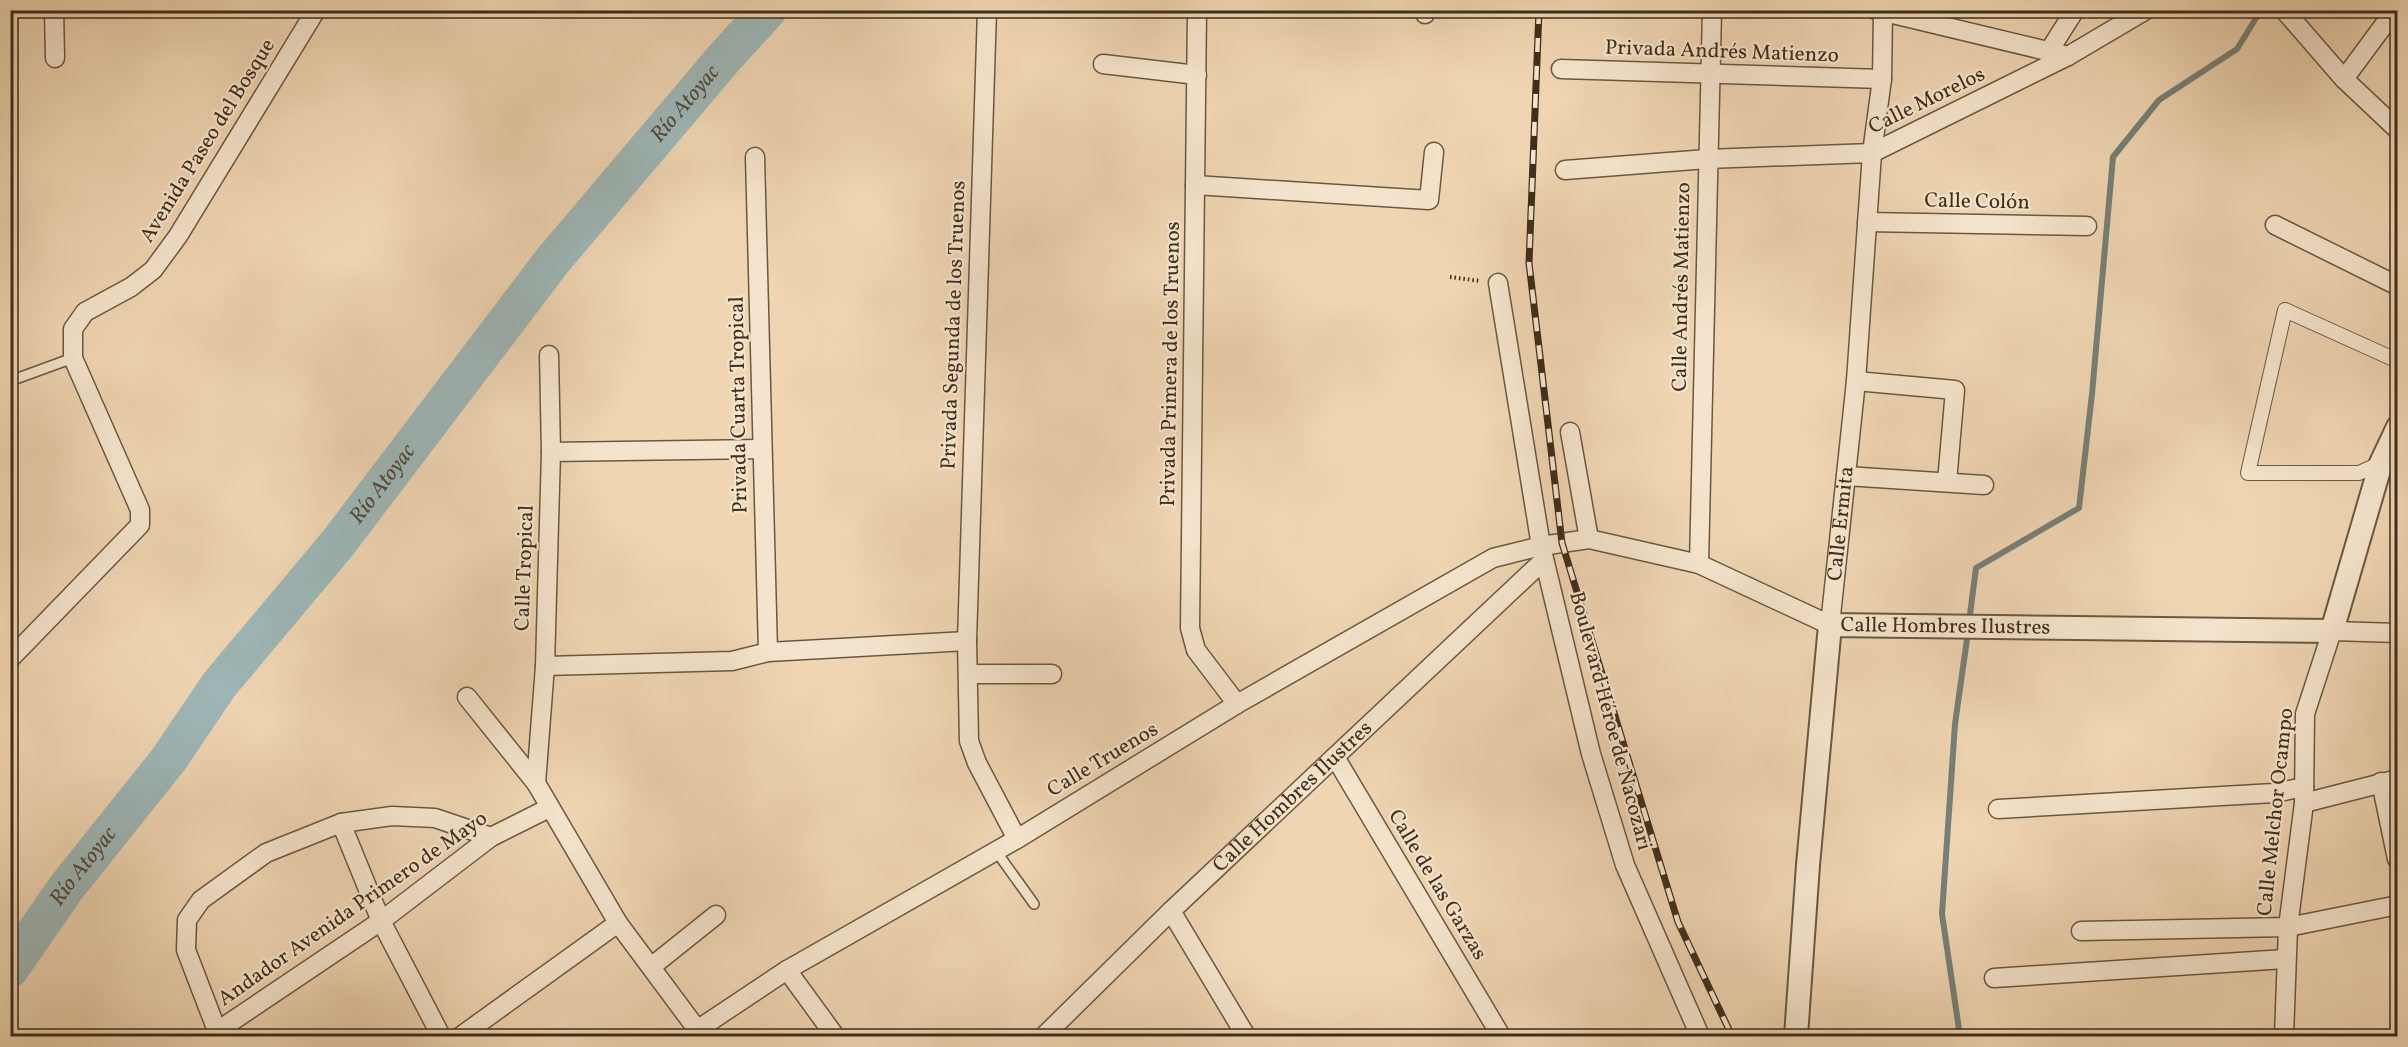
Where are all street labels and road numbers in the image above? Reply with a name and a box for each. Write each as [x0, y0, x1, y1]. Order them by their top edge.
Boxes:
street label: Avenida Paseo del Bosque [133, 33, 283, 249]
street label: Privada Andrés Matienzo [1605, 33, 1839, 71]
street label: Calle Morelos [1864, 60, 1990, 142]
street label: Privada Segunda de los Truenos [934, 180, 974, 470]
street label: Calle Andrés Matienzo [1666, 182, 1698, 392]
street label: Calle Colón [1924, 187, 2030, 217]
street label: Privada Primera de los Truenos [1154, 221, 1188, 507]
street label: Privada Cuarta Tropical [723, 296, 755, 514]
street label: Calle Ermita [1820, 465, 1861, 582]
street label: Calle Tropical [508, 504, 542, 632]
street label: Boulevard Héroe de Nacozari [1561, 588, 1659, 854]
street label: Calle Hombres Ilustres [1841, 611, 2051, 642]
street label: Calle Melchor Ocampo [2251, 707, 2301, 917]
street label: Calle Hombres Ilustres [1206, 714, 1379, 879]
street label: Calle Truenos [1042, 715, 1164, 805]
street label: Andador Avenida Primero de Mayo [212, 804, 494, 1014]
street label: Calle de las Garzas [1380, 804, 1494, 966]

